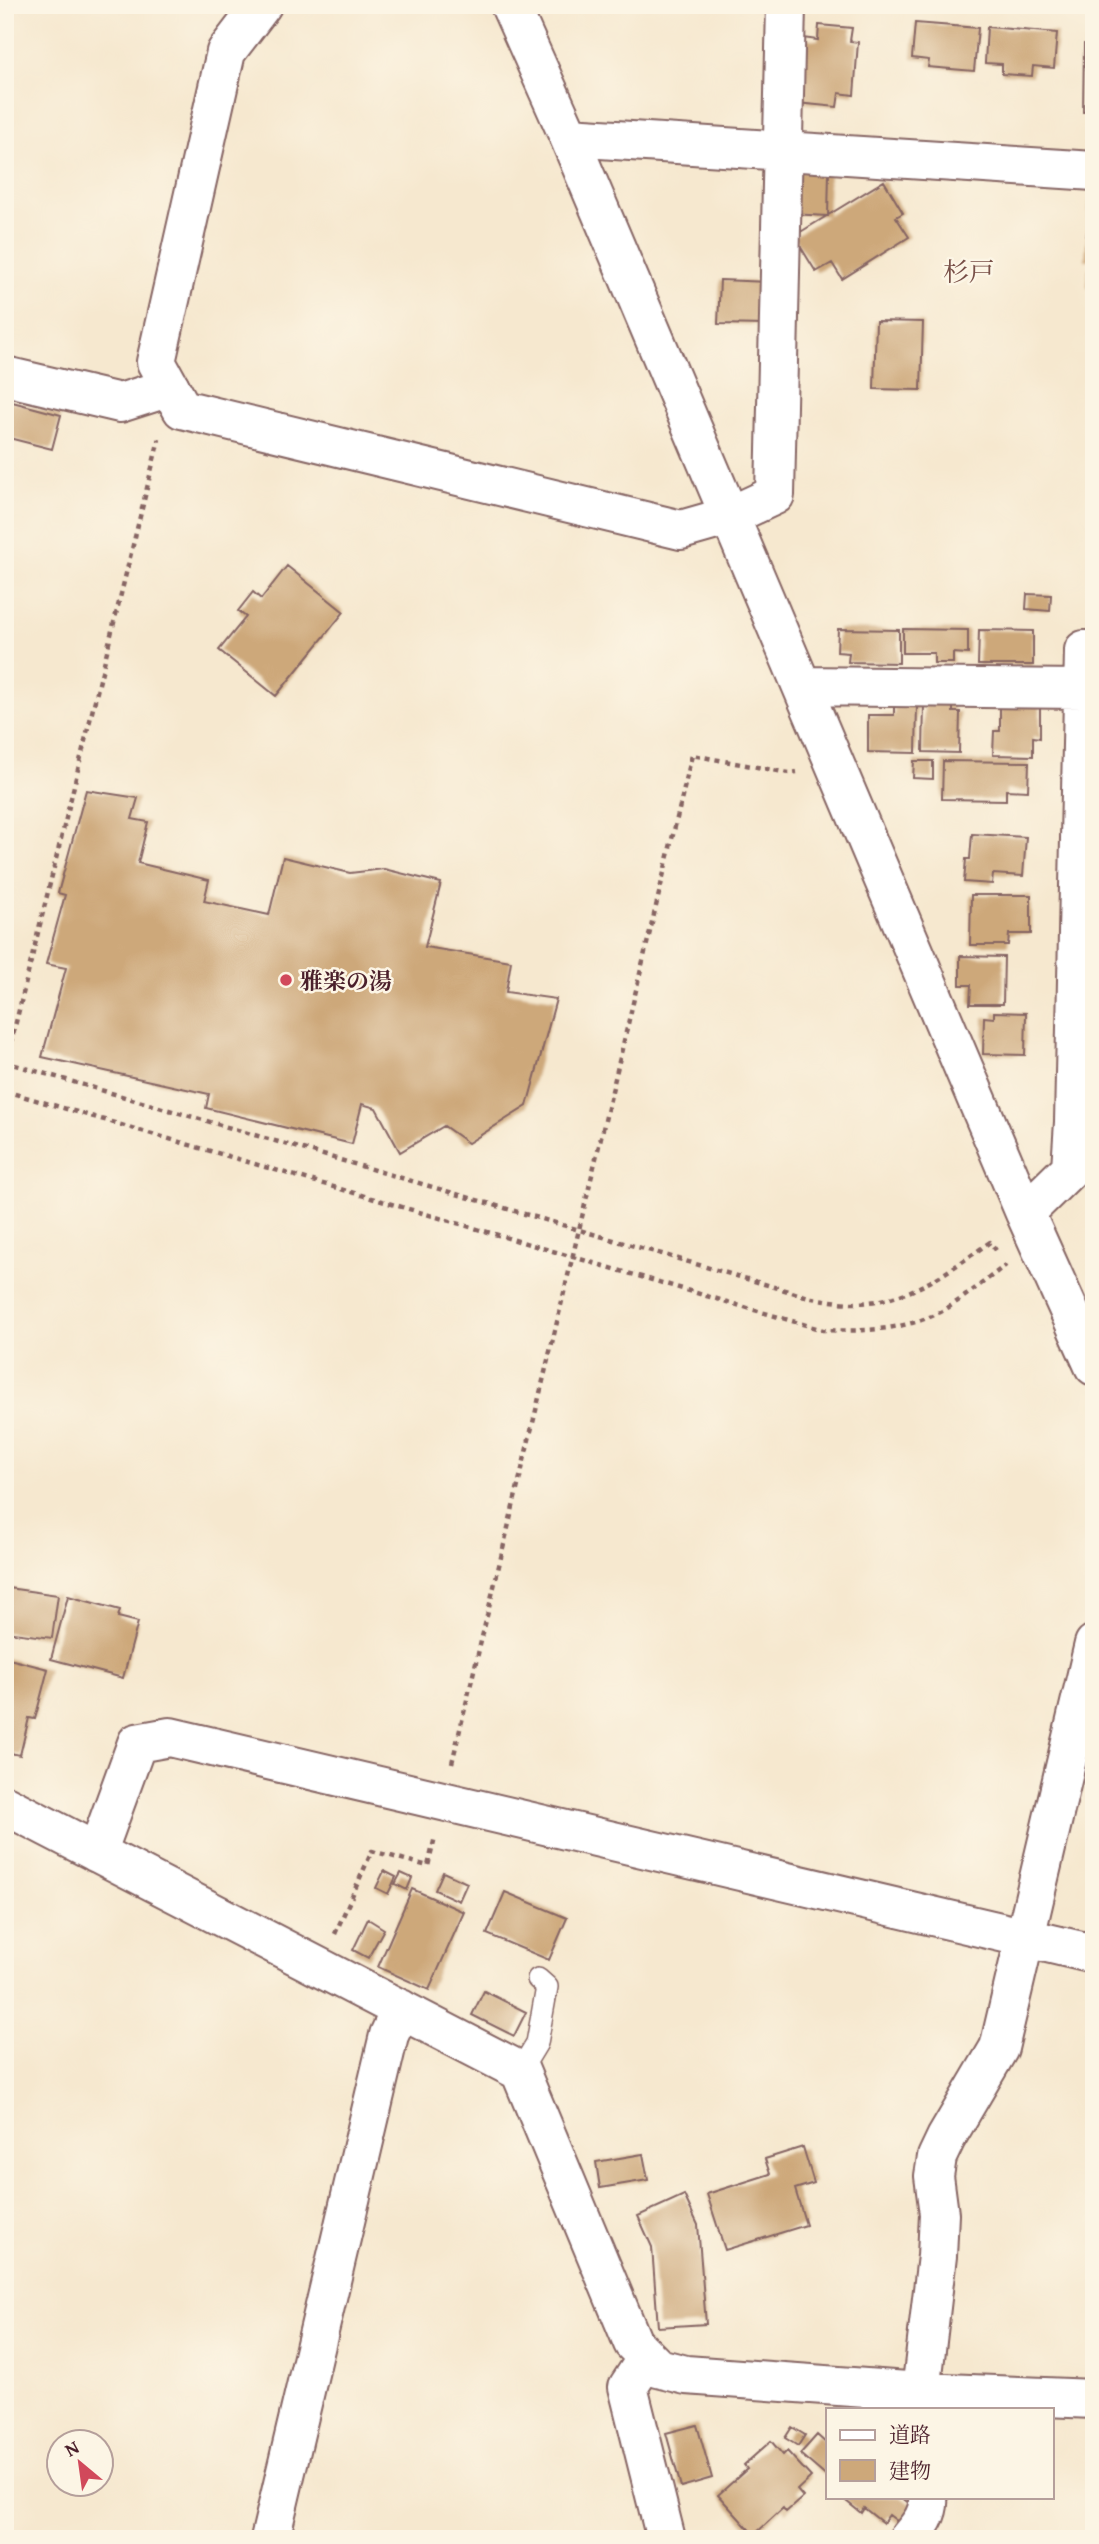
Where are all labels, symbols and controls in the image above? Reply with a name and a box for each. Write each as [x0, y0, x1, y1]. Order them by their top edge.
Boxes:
district label: 杉戸 [943, 252, 995, 291]
place label: 雅楽の湯 [300, 964, 392, 997]
marker: 雅楽の湯 [278, 972, 294, 988]
legend [826, 2408, 1054, 2498]
text: 道路 [889, 2419, 931, 2450]
north arrow [46, 2428, 116, 2498]
text: N [59, 2433, 84, 2463]
text: 建物 [889, 2455, 931, 2486]

